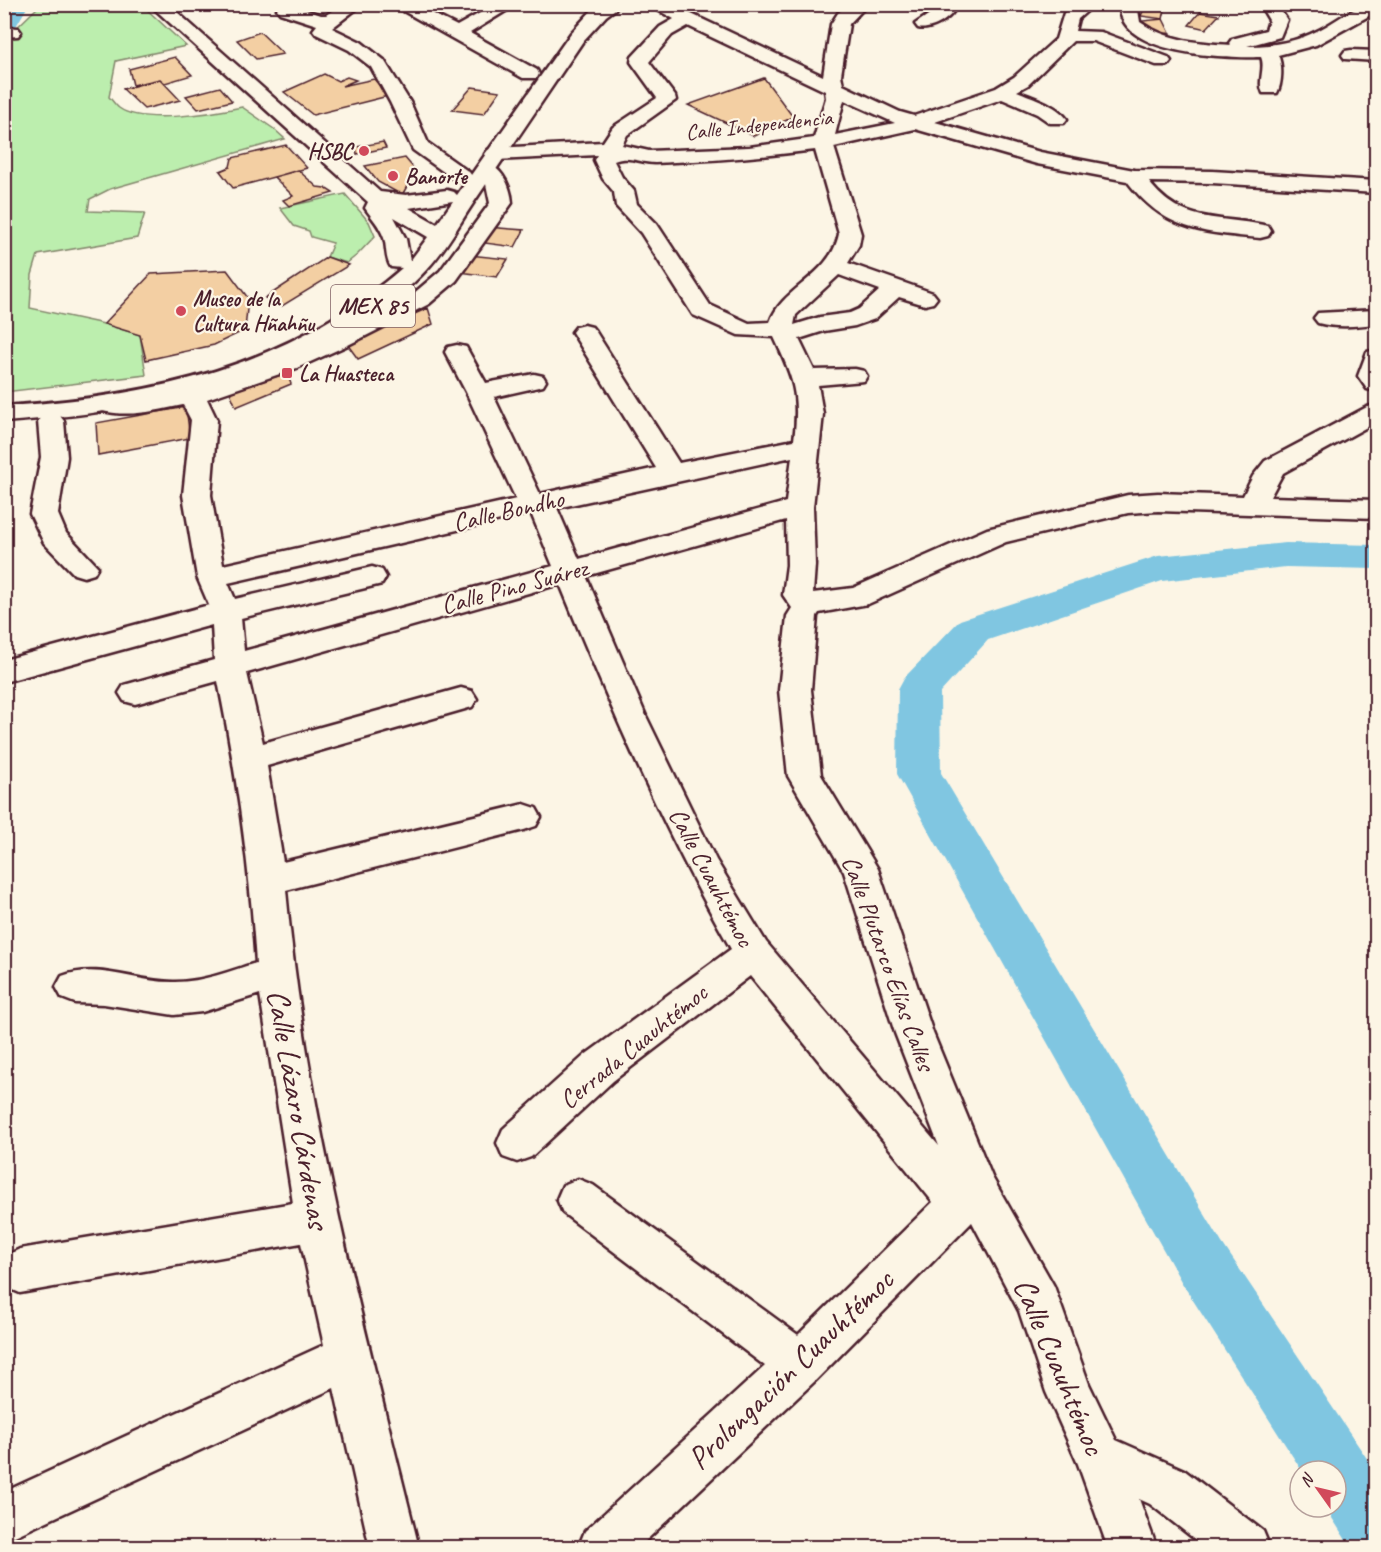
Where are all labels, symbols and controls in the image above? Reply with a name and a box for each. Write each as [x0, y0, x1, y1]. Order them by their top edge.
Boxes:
street label: Calle Independencia [684, 103, 835, 147]
place label: HSBC [307, 138, 355, 166]
marker: HSBC [357, 144, 371, 158]
place label: Banorte [405, 163, 469, 191]
marker: Banorte [386, 169, 400, 183]
place label: Museo de la Cultura Hñahñu [193, 285, 316, 338]
road number: MEX 85 [331, 285, 415, 327]
marker: Museo de la Cultura Hñahñu [174, 304, 188, 318]
place label: La Huasteca [299, 360, 395, 388]
marker: La Huasteca [280, 366, 294, 380]
street label: Calle Bondho [450, 481, 568, 539]
street label: Calle Pino Suárez [437, 550, 594, 622]
street label: Calle Cuauhtémoc [661, 802, 762, 953]
street label: Calle Plutarco Elías Calles [834, 851, 943, 1077]
street label: Cerrada Cuauhtémoc [553, 976, 715, 1116]
street label: Calle Lázaro Cárdenas [257, 986, 340, 1235]
street label: Prolongación Cuauhtémoc [678, 1259, 904, 1479]
street label: Calle Cuauhtémoc [1004, 1272, 1116, 1462]
north arrow [1288, 1459, 1348, 1519]
text: N [1295, 1469, 1319, 1491]

